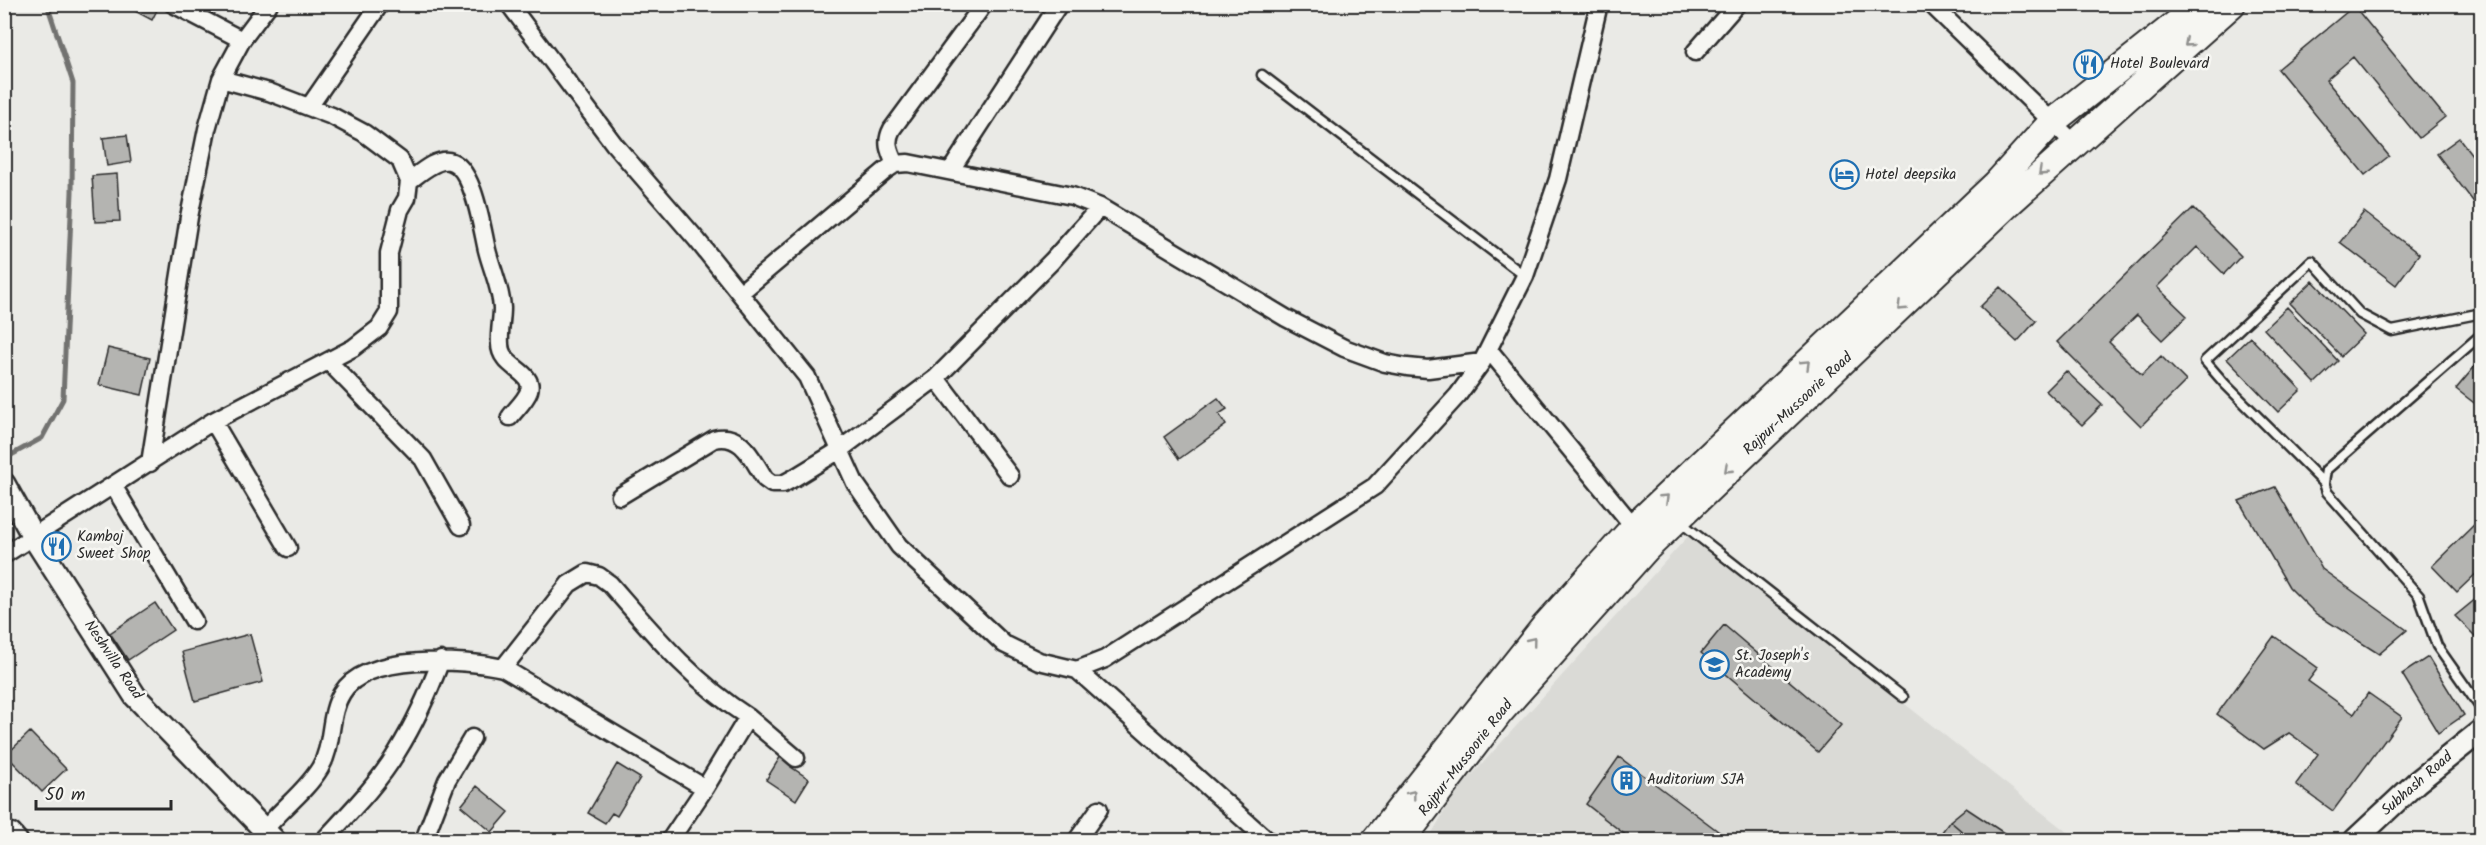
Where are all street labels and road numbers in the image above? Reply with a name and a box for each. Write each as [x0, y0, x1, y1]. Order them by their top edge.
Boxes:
street label: Rajpur-Mussoorie Road [1738, 346, 1859, 461]
street label: Neshvilla Road [77, 615, 149, 705]
street label: Rajpur-Mussoorie Road [1413, 694, 1520, 822]
street label: Subhash Road [2376, 746, 2459, 822]

